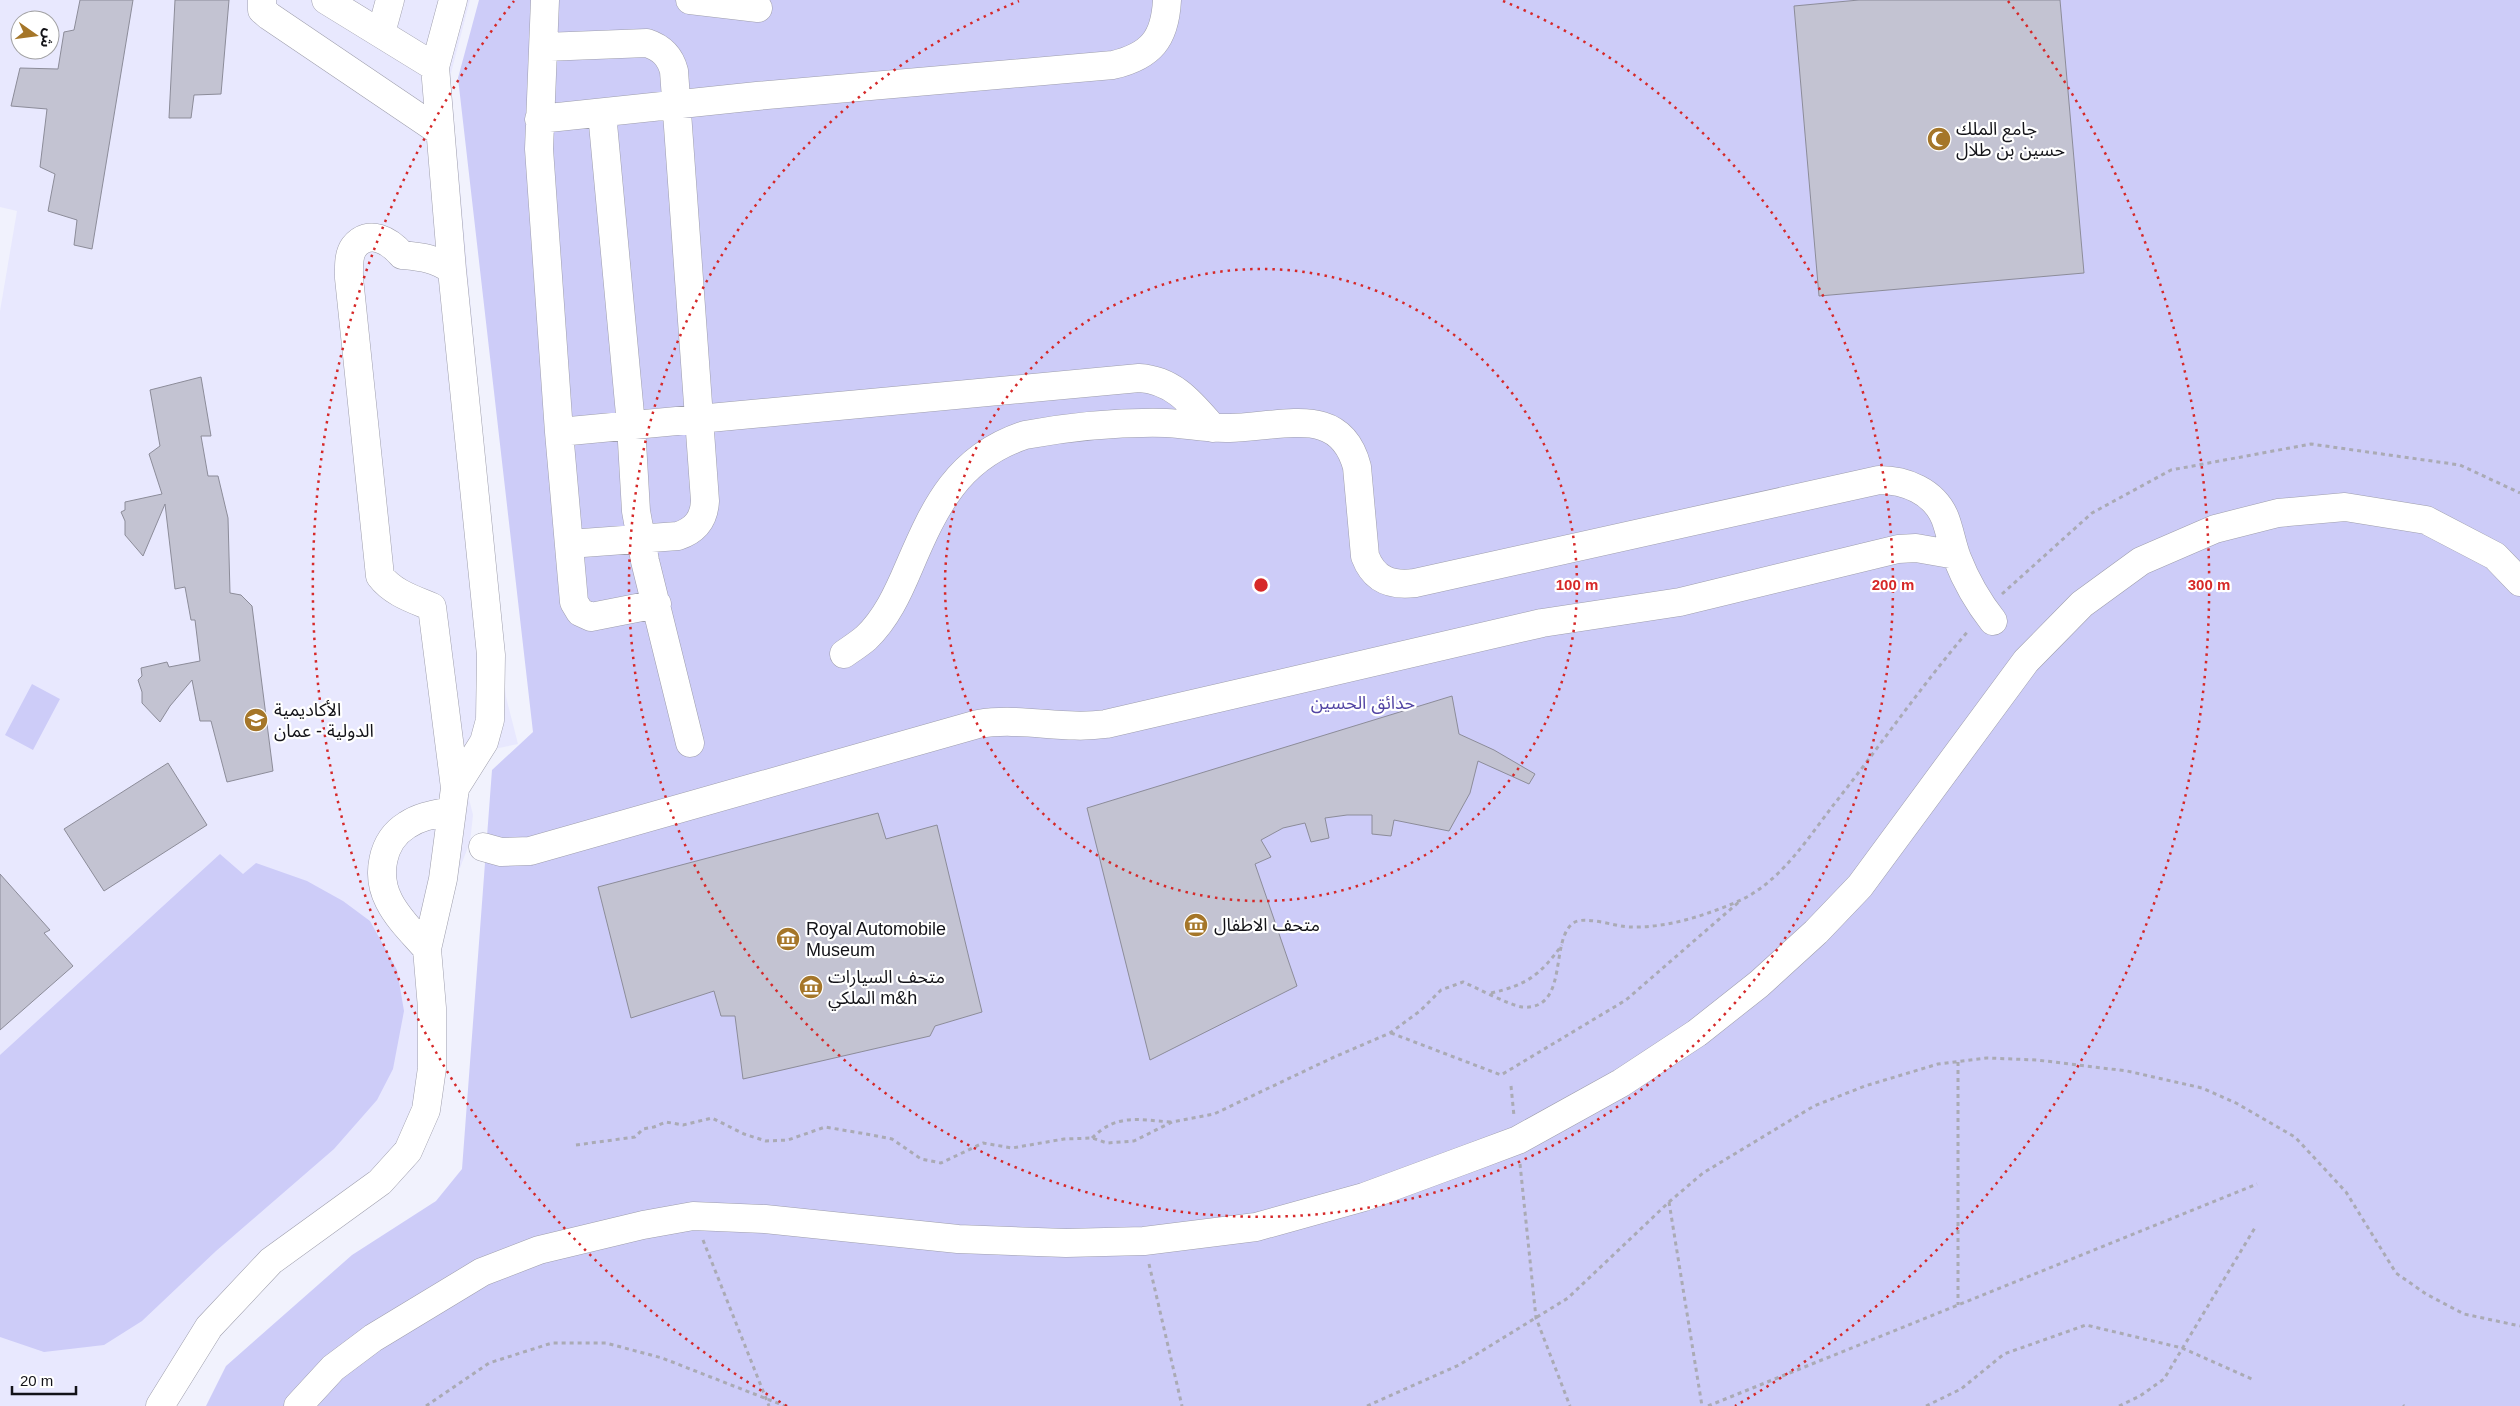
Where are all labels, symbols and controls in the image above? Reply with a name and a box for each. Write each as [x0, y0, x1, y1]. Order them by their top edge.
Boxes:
north arrow [10, 10, 60, 60]
text: ش [38, 27, 58, 49]
place label: جامع الملك حسين بن طلال [1956, 119, 2065, 161]
mosque icon: جامع الملك حسين بن طلال [1926, 126, 1952, 152]
centre of rings [1252, 576, 1270, 594]
text: 100 m [1556, 576, 1598, 593]
text: 200 m [1872, 576, 1914, 593]
text: 300 m [2188, 576, 2230, 593]
park label: حدائق الحسين [1311, 693, 1415, 714]
place label: الأكاديمية الدولية - عمان [274, 700, 374, 742]
school or university icon: الأكاديمية الدولية - عمان [243, 707, 269, 733]
museum icon: متحف الاطفال [1183, 912, 1209, 938]
place label: متحف الاطفال [1214, 915, 1320, 936]
place label: Royal Automobile Museum [806, 919, 946, 960]
museum icon: Royal Automobile Museum [775, 926, 801, 952]
place label: متحف السيارات الملكي m&h [828, 967, 945, 1011]
museum icon: متحف السيارات الملكي m&h [798, 974, 824, 1000]
scale bar [12, 1364, 76, 1396]
text: 20 m [20, 1372, 53, 1389]

